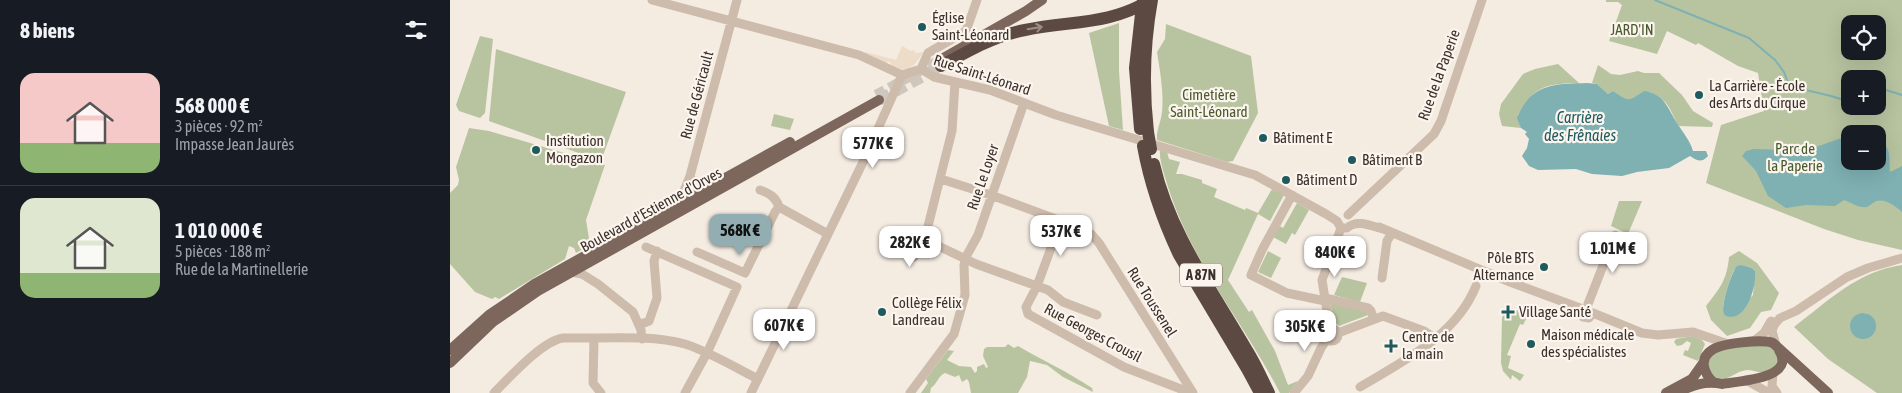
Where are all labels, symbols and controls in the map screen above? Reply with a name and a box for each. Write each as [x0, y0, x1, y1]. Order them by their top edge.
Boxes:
place label: Église Saint-Léonard [932, 9, 1009, 43]
map controls [1841, 15, 1886, 170]
button: locate [1841, 15, 1886, 60]
icon: filters [402, 16, 430, 44]
text: 8 biens [20, 18, 75, 42]
marker: Église Saint-Léonard [916, 21, 928, 33]
park label: JARD'IN [1610, 21, 1654, 38]
one-way arrow [1027, 23, 1043, 33]
street label: Rue de la Paperie [1414, 27, 1463, 122]
street label: Rue de Géricault [677, 49, 716, 141]
street label: Rue Saint-Léonard [931, 51, 1033, 98]
button: + [1841, 70, 1886, 115]
place label: La Carrière - École des Arts du Cirque [1709, 77, 1806, 111]
park label: Cimetière Saint-Léonard [1170, 86, 1248, 120]
marker: La Carrière - École des Arts du Cirque [1693, 89, 1705, 101]
icon: home [60, 93, 120, 153]
text: 568 000 € [175, 93, 249, 117]
water label: Carrière des Frênaies [1544, 108, 1616, 144]
text: 3 pièces · 92 m² [175, 117, 263, 135]
button: − [1841, 125, 1886, 170]
pin: 577K € [832, 126, 914, 169]
place label: Bâtiment E [1273, 129, 1333, 146]
place label: Institution Mongazon [546, 132, 604, 166]
marker: Bâtiment E [1257, 132, 1269, 144]
text: 577K € [853, 134, 893, 152]
text: Impasse Jean Jaurès [175, 135, 294, 153]
park label: Parc de la Paperie [1767, 140, 1823, 174]
street label: Rue Le Loyer [963, 141, 1002, 212]
marker: Institution Mongazon [530, 144, 542, 156]
place label: Bâtiment B [1362, 151, 1422, 168]
marker: Bâtiment B [1346, 154, 1358, 166]
street label: Boulevard d'Estienne d'Orves [577, 164, 724, 255]
place label: Bâtiment D [1296, 171, 1358, 188]
marker: Bâtiment D [1280, 174, 1292, 186]
pin: 568K € [699, 214, 781, 256]
pin: 537K € [1020, 214, 1102, 257]
icon: home [60, 218, 120, 278]
text: 1 010 000 € [175, 218, 262, 242]
text: 568K € [720, 221, 760, 239]
text: 537K € [1041, 222, 1081, 240]
pin: 282K € [869, 226, 951, 268]
pin: 1.01M € [1567, 232, 1659, 274]
text: 282K € [890, 233, 930, 251]
pin: 840K € [1294, 236, 1376, 278]
text: 1.01M € [1590, 239, 1636, 257]
text: 5 pièces · 188 m² [175, 242, 271, 260]
text: 840K € [1315, 243, 1355, 261]
place label: Pôle BTS Alternance [1473, 249, 1534, 283]
text: Rue de la Martinellerie [175, 260, 308, 278]
marker: Pôle BTS Alternance [1538, 261, 1550, 273]
street label: Rue Toussenel [1124, 264, 1181, 340]
road number: A 87N [1180, 264, 1222, 286]
place label: Collège Félix Landreau [892, 294, 961, 328]
street label: Rue Georges Crousil [1042, 300, 1145, 365]
place label: Village Santé [1519, 303, 1591, 320]
marker: Village Santé [1501, 305, 1515, 319]
marker: Collège Félix Landreau [876, 306, 888, 318]
pin: 607K € [743, 308, 825, 351]
pin: 305K € [1264, 310, 1346, 352]
text: 607K € [764, 316, 804, 334]
text: 305K € [1285, 317, 1325, 335]
place label: Maison médicale des spécialistes [1541, 326, 1635, 360]
place label: Centre de la main [1402, 328, 1455, 362]
marker: Maison médicale des spécialistes [1525, 338, 1537, 350]
marker: Centre de la main [1384, 339, 1398, 353]

